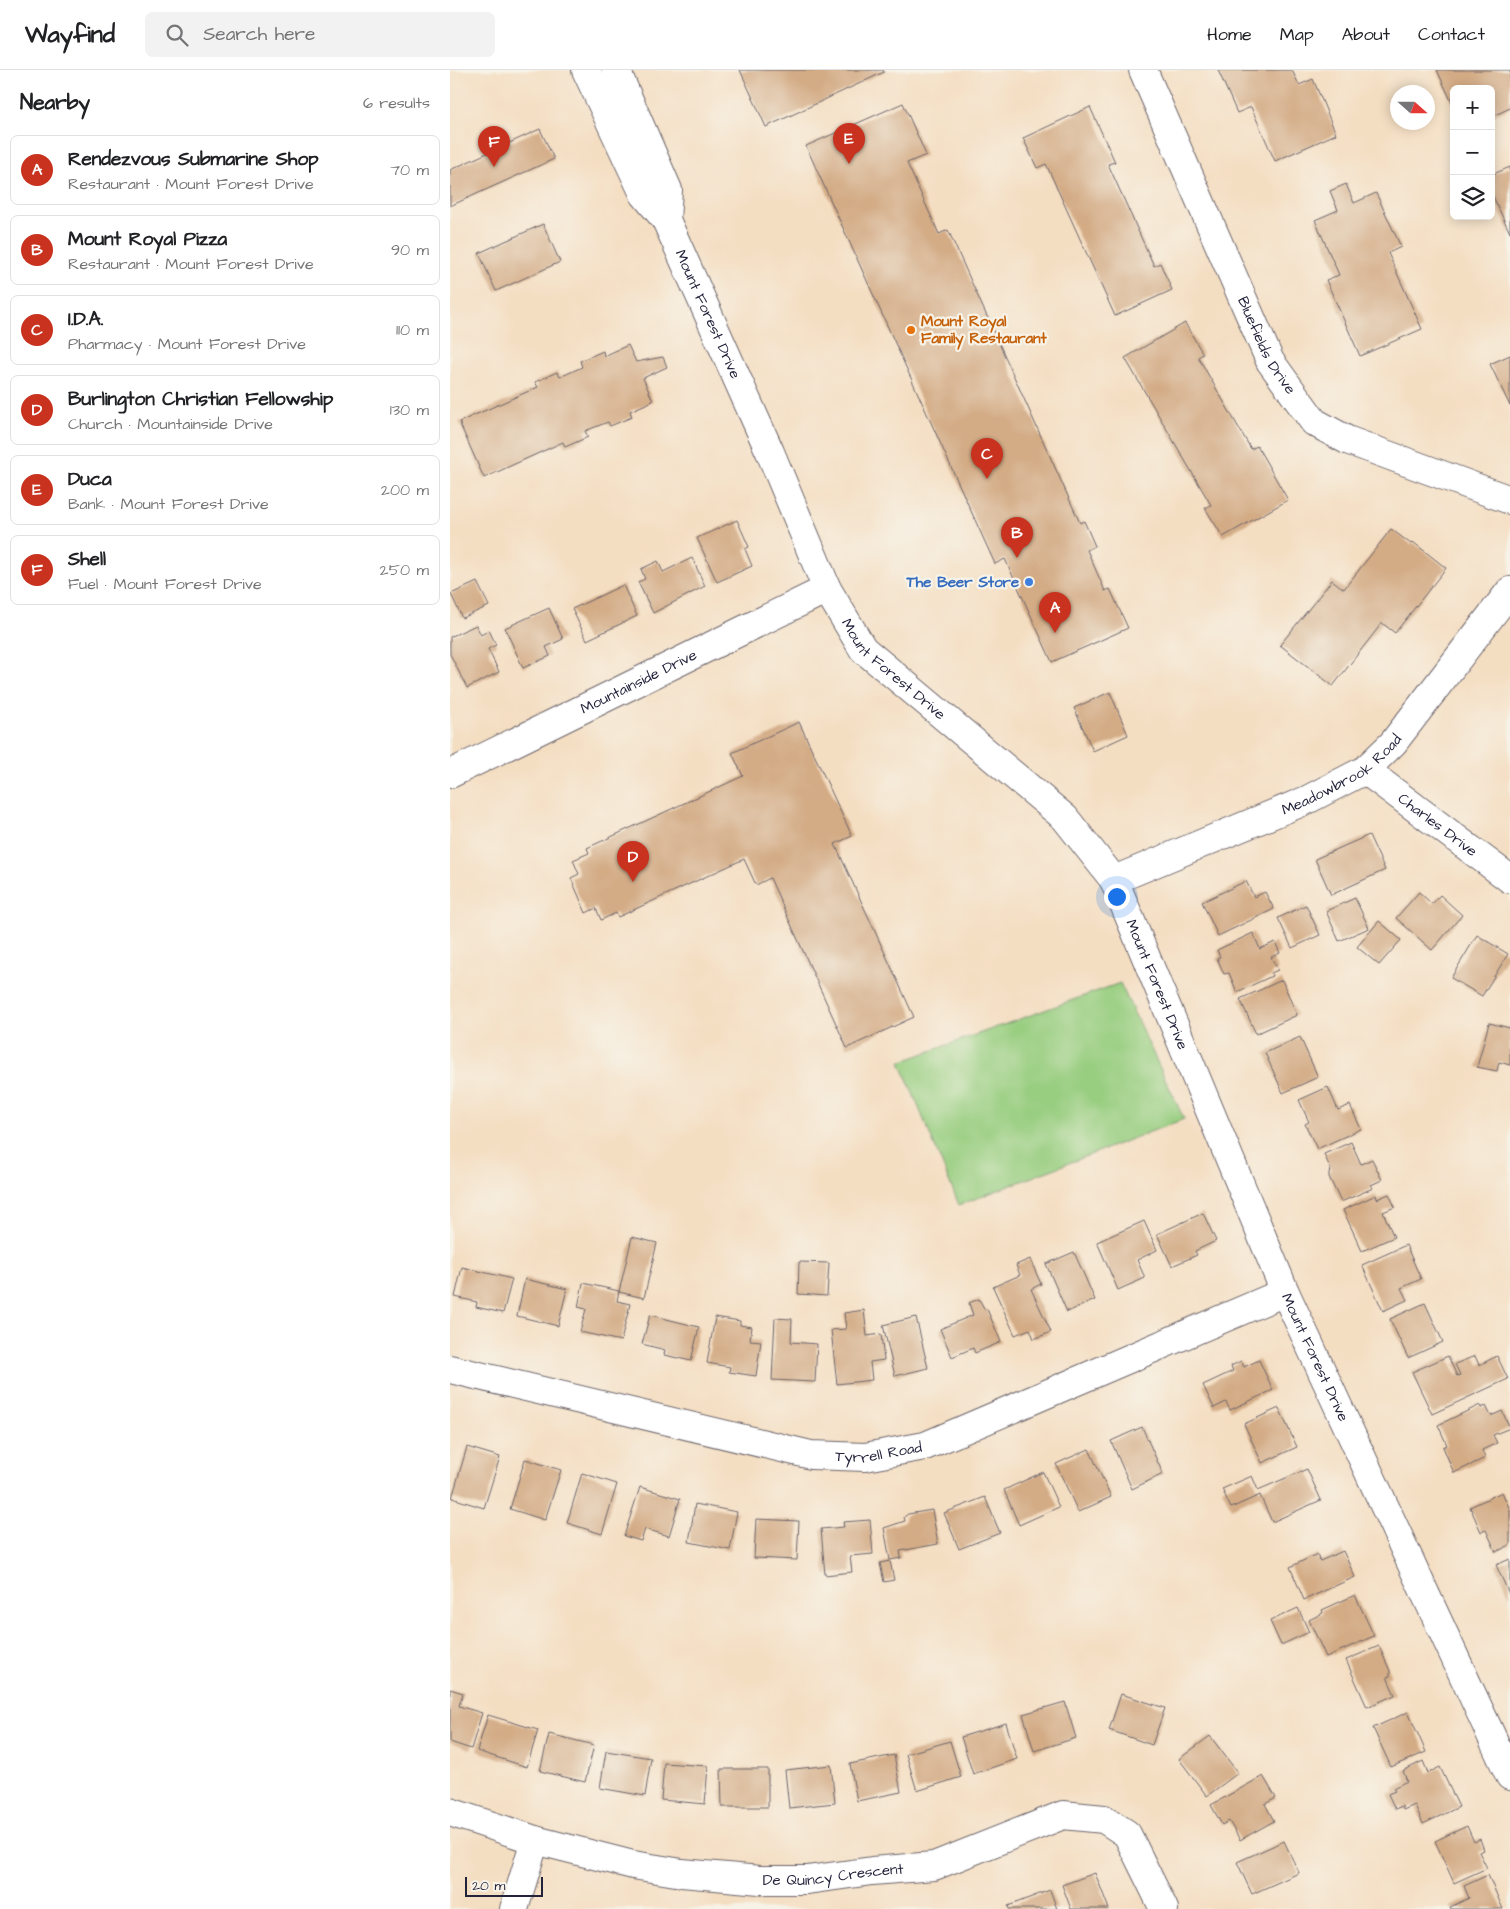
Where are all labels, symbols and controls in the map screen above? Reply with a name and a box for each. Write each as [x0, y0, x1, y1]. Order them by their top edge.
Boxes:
search box [145, 12, 495, 57]
text: Wayfind [25, 18, 115, 52]
icon: search [163, 21, 191, 49]
text: Search here [203, 21, 315, 48]
text: Home [1207, 22, 1252, 47]
text: Map [1280, 22, 1314, 47]
text: About [1342, 22, 1390, 47]
text: Contact [1418, 22, 1485, 47]
north arrow [1390, 85, 1435, 130]
map controls [1450, 85, 1495, 220]
button: + [1450, 85, 1495, 130]
text: Nearby [20, 88, 90, 117]
text: 6 results [363, 92, 430, 114]
pin: E [833, 123, 865, 164]
pin: F [478, 126, 510, 167]
button: − [1450, 130, 1495, 175]
text: Rendezvous Submarine Shop [68, 146, 319, 173]
text: A [32, 159, 42, 181]
text: 70 m [390, 159, 429, 181]
text: Restaurant · Mount Forest Drive [68, 173, 314, 195]
button: layers [1450, 175, 1495, 220]
text: Mount Royal Pizza [68, 226, 227, 253]
text: B [31, 239, 43, 261]
text: 90 m [391, 239, 429, 261]
street label: Mount Forest Drive [670, 246, 746, 382]
text: Restaurant · Mount Forest Drive [68, 253, 314, 275]
street label: Bluefields Drive [1232, 293, 1301, 399]
text: I.D.A. [68, 306, 103, 333]
place label: Mount Royal Family Restaurant [921, 311, 1048, 350]
text: C [31, 319, 43, 341]
text: 110 m [396, 319, 429, 341]
marker: Mount Royal Family Restaurant [905, 324, 917, 336]
text: Pharmacy · Mount Forest Drive [68, 333, 306, 355]
text: Burlington Christian Fellowship [68, 386, 333, 413]
text: D [32, 399, 42, 421]
text: 130 m [390, 399, 429, 421]
text: Church · Mountainside Drive [68, 413, 273, 435]
pin: C [971, 438, 1003, 479]
text: Duca [68, 466, 112, 493]
text: E [32, 479, 42, 501]
text: 200 m [381, 479, 429, 501]
text: Bank · Mount Forest Drive [68, 493, 269, 515]
pin: B [1001, 517, 1033, 558]
text: Shell [68, 546, 106, 573]
text: F [31, 559, 43, 581]
text: 250 m [380, 559, 429, 581]
place label: The Beer Store [905, 572, 1019, 593]
text: Fuel · Mount Forest Drive [68, 573, 262, 595]
marker: The Beer Store [1023, 576, 1035, 588]
pin: A [1039, 592, 1071, 633]
street label: Mount Forest Drive [836, 615, 950, 725]
street label: Mountainside Drive [577, 644, 701, 719]
street label: Meadowbrook Road [1278, 730, 1407, 820]
street label: Charles Drive [1393, 788, 1481, 862]
pin: D [617, 841, 649, 882]
your location [1104, 884, 1130, 910]
street label: Mount Forest Drive [1121, 916, 1193, 1053]
street label: Mount Forest Drive [1276, 1290, 1354, 1425]
street label: Tyrrell Road [835, 1437, 924, 1469]
street label: De Quincy Crescent [763, 1858, 904, 1891]
scale bar [465, 1874, 542, 1897]
text: 20 m [472, 1876, 505, 1896]

